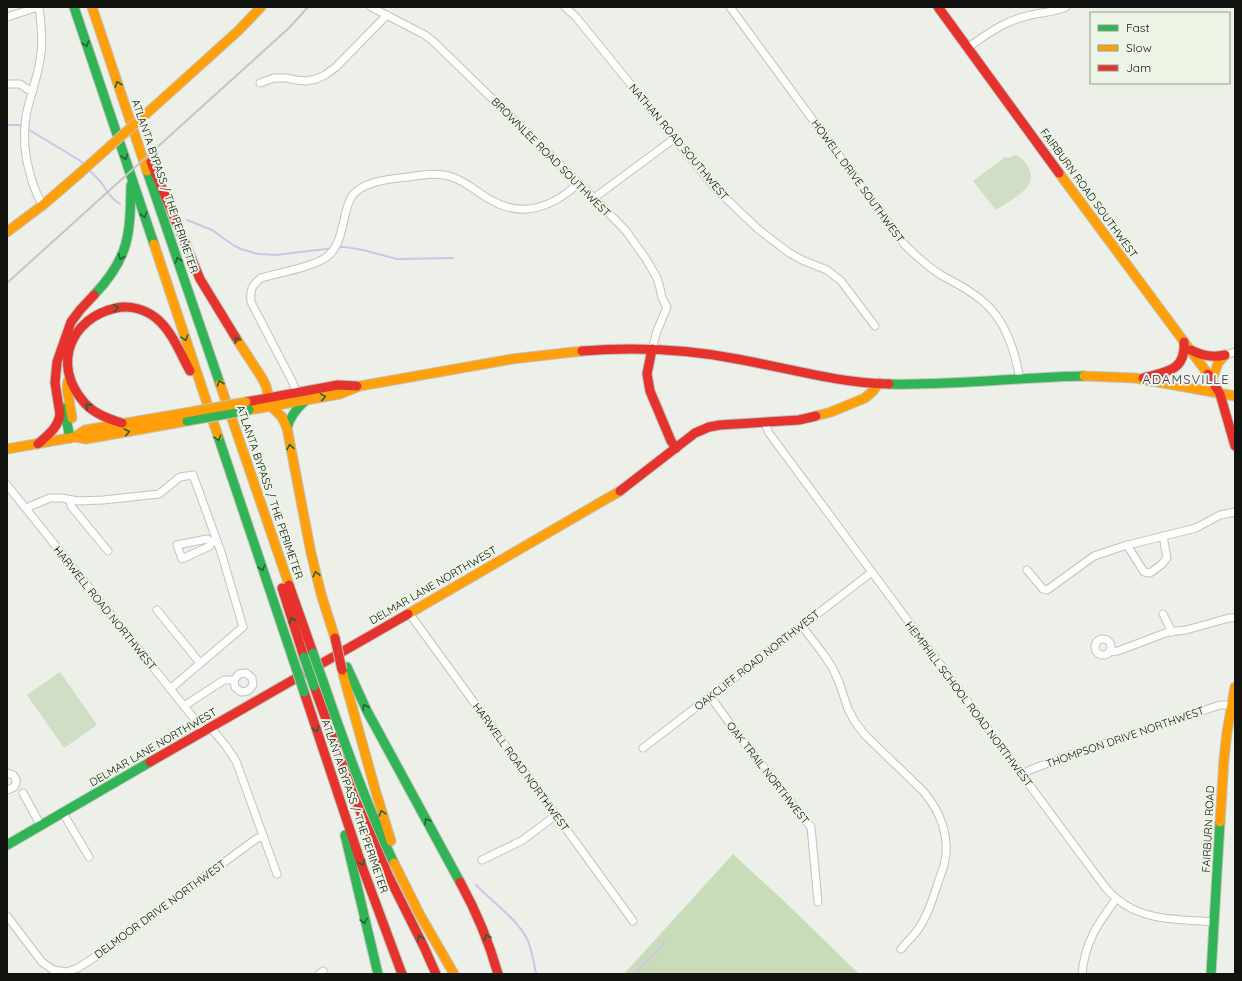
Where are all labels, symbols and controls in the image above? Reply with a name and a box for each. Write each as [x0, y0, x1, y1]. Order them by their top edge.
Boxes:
legend [1090, 12, 1230, 84]
text: Fast [1126, 20, 1150, 35]
one-way arrow [81, 40, 90, 47]
text: Slow [1126, 40, 1152, 55]
text: Jam [1126, 60, 1151, 75]
one-way arrow [114, 80, 123, 87]
street label: NATHAN ROAD SOUTHWEST [626, 81, 732, 203]
street label: BROWNLEE ROAD SOUTHWEST [488, 94, 614, 220]
street label: ATLANTA BYPASS / THE PERIMETER [129, 97, 201, 275]
street label: HOWELL DRIVE SOUTHWEST [808, 117, 908, 246]
street label: FAIRBURN ROAD SOUTHWEST [1037, 125, 1141, 261]
one-way arrow [120, 154, 128, 161]
one-way arrow [139, 211, 148, 218]
one-way arrow [118, 254, 126, 261]
one-way arrow [174, 256, 183, 263]
one-way arrow [113, 304, 119, 313]
one-way arrow [180, 334, 189, 341]
one-way arrow [234, 337, 242, 344]
district label: ADAMSVILLE [1142, 371, 1230, 387]
one-way arrow [216, 379, 224, 386]
one-way arrow [320, 393, 326, 402]
street label: ATLANTA BYPASS / THE PERIMETER [234, 403, 306, 581]
one-way arrow [85, 404, 92, 411]
one-way arrow [124, 428, 130, 437]
one-way arrow [213, 434, 222, 441]
one-way arrow [286, 443, 295, 450]
street label: HARWELL ROAD NORTHWEST [51, 543, 160, 673]
street label: DELMAR LANE NORTHWEST [367, 543, 499, 627]
one-way arrow [257, 564, 266, 571]
one-way arrow [312, 571, 321, 578]
street label: OAKCLIFF ROAD NORTHWEST [691, 606, 823, 713]
one-way arrow [288, 616, 297, 623]
street label: HEMPHILL SCHOOL ROAD NORTHWEST [902, 618, 1036, 790]
street label: HARWELL ROAD NORTHWEST [470, 700, 573, 834]
street label: THOMPSON DRIVE NORTHWEST [1044, 703, 1206, 771]
one-way arrow [362, 704, 370, 711]
street label: DELMAR LANE NORTHWEST [87, 705, 219, 789]
street label: ATLANTA BYPASS / THE PERIMETER [319, 717, 391, 895]
street label: OAK TRAIL NORTHWEST [724, 719, 813, 827]
one-way arrow [311, 725, 320, 732]
street label: FAIRBURN ROAD [1199, 785, 1217, 873]
one-way arrow [378, 810, 387, 817]
one-way arrow [425, 818, 432, 825]
street label: DELMOOR DRIVE NORTHWEST [92, 856, 229, 961]
one-way arrow [357, 860, 365, 867]
one-way arrow [360, 917, 368, 924]
one-way arrow [483, 933, 491, 940]
one-way arrow [417, 935, 425, 942]

